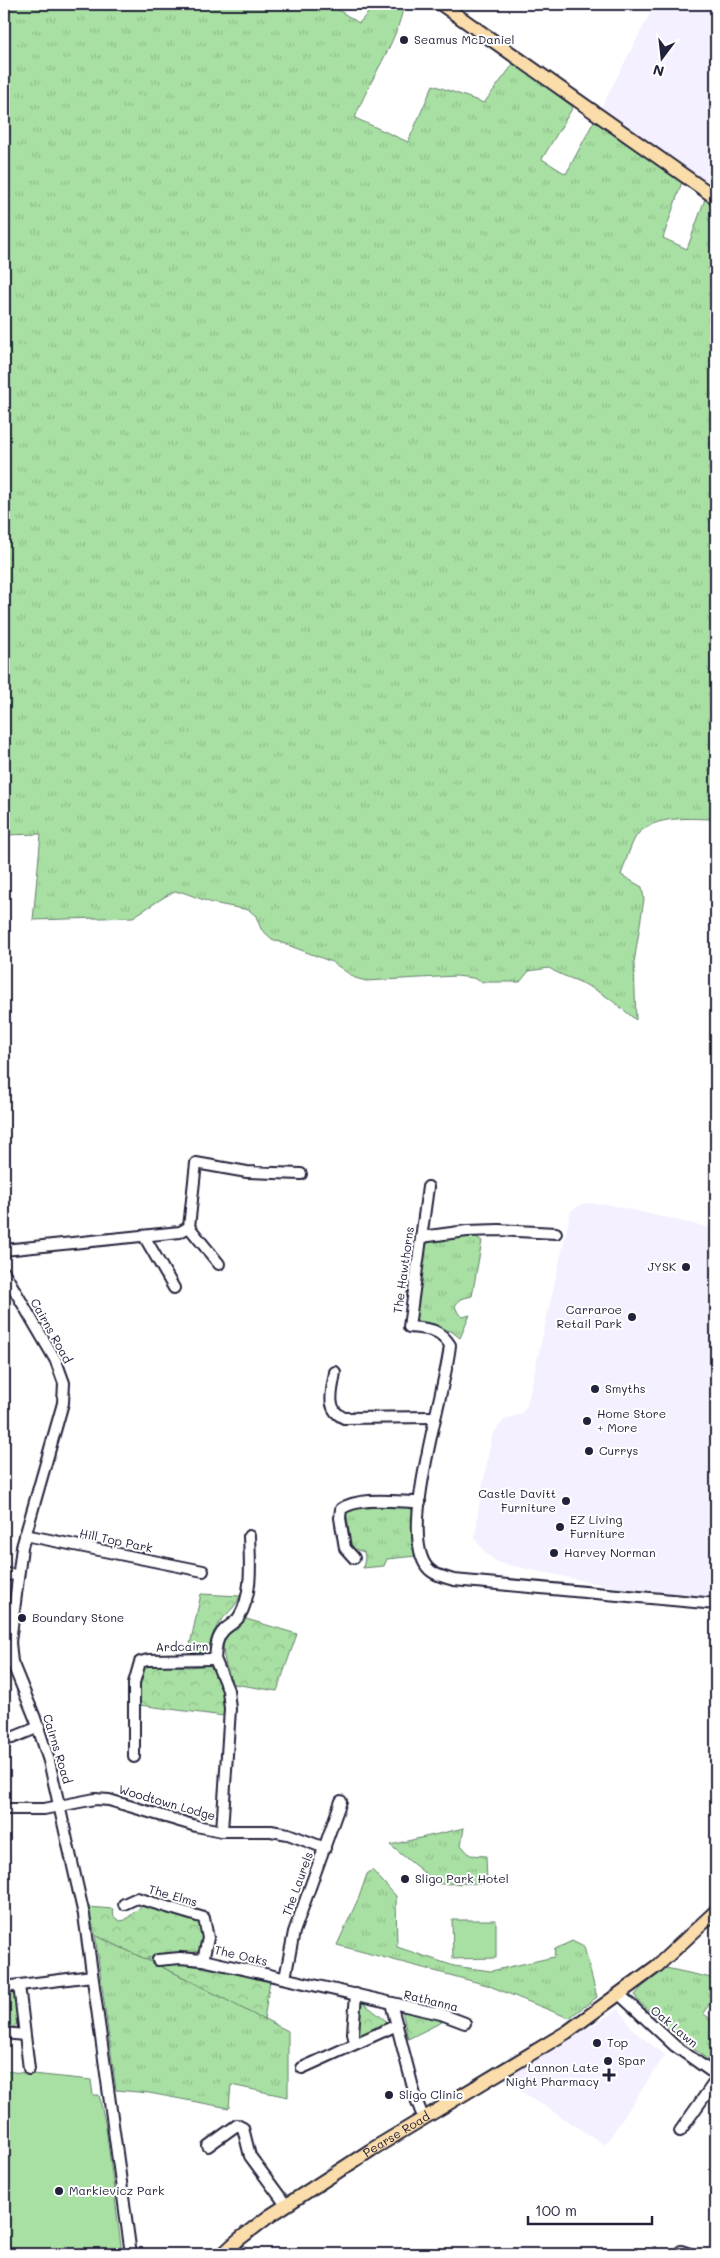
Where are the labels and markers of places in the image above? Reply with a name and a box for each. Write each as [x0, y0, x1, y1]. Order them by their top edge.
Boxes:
place label: Seamus McDaniel [414, 31, 515, 47]
marker: Seamus McDaniel [398, 34, 410, 46]
place label: JYSK [648, 1258, 677, 1274]
marker: JYSK [680, 1261, 692, 1273]
place label: Carraroe Retail Park [556, 1301, 622, 1331]
marker: Carraroe Retail Park [626, 1311, 638, 1323]
place label: Smyths [605, 1380, 646, 1396]
marker: Smyths [589, 1383, 601, 1395]
place label: Home Store + More [597, 1405, 666, 1435]
marker: Home Store + More [581, 1415, 593, 1427]
place label: Currys [599, 1442, 638, 1458]
marker: Currys [583, 1445, 595, 1457]
place label: Castle Davitt Furniture [478, 1485, 556, 1515]
marker: Castle Davitt Furniture [560, 1495, 572, 1507]
place label: EZ Living Furniture [570, 1511, 625, 1541]
marker: EZ Living Furniture [554, 1521, 566, 1533]
place label: Harvey Norman [564, 1544, 656, 1560]
marker: Harvey Norman [548, 1547, 560, 1559]
place label: Boundary Stone [32, 1609, 124, 1625]
marker: Boundary Stone [16, 1612, 28, 1624]
place label: Sligo Park Hotel [415, 1870, 509, 1886]
marker: Sligo Park Hotel [399, 1873, 411, 1885]
place label: Top [607, 2034, 628, 2050]
marker: Top [591, 2037, 603, 2049]
place label: Spar [618, 2052, 646, 2068]
marker: Spar [602, 2055, 614, 2067]
place label: Lannon Late Night Pharmacy [506, 2059, 599, 2089]
marker: Lannon Late Night Pharmacy [603, 2069, 615, 2081]
place label: Sligo Clinic [399, 2086, 463, 2102]
marker: Sligo Clinic [383, 2089, 395, 2101]
place label: Markievicz Park [69, 2182, 164, 2198]
marker: Markievicz Park [53, 2185, 65, 2197]

